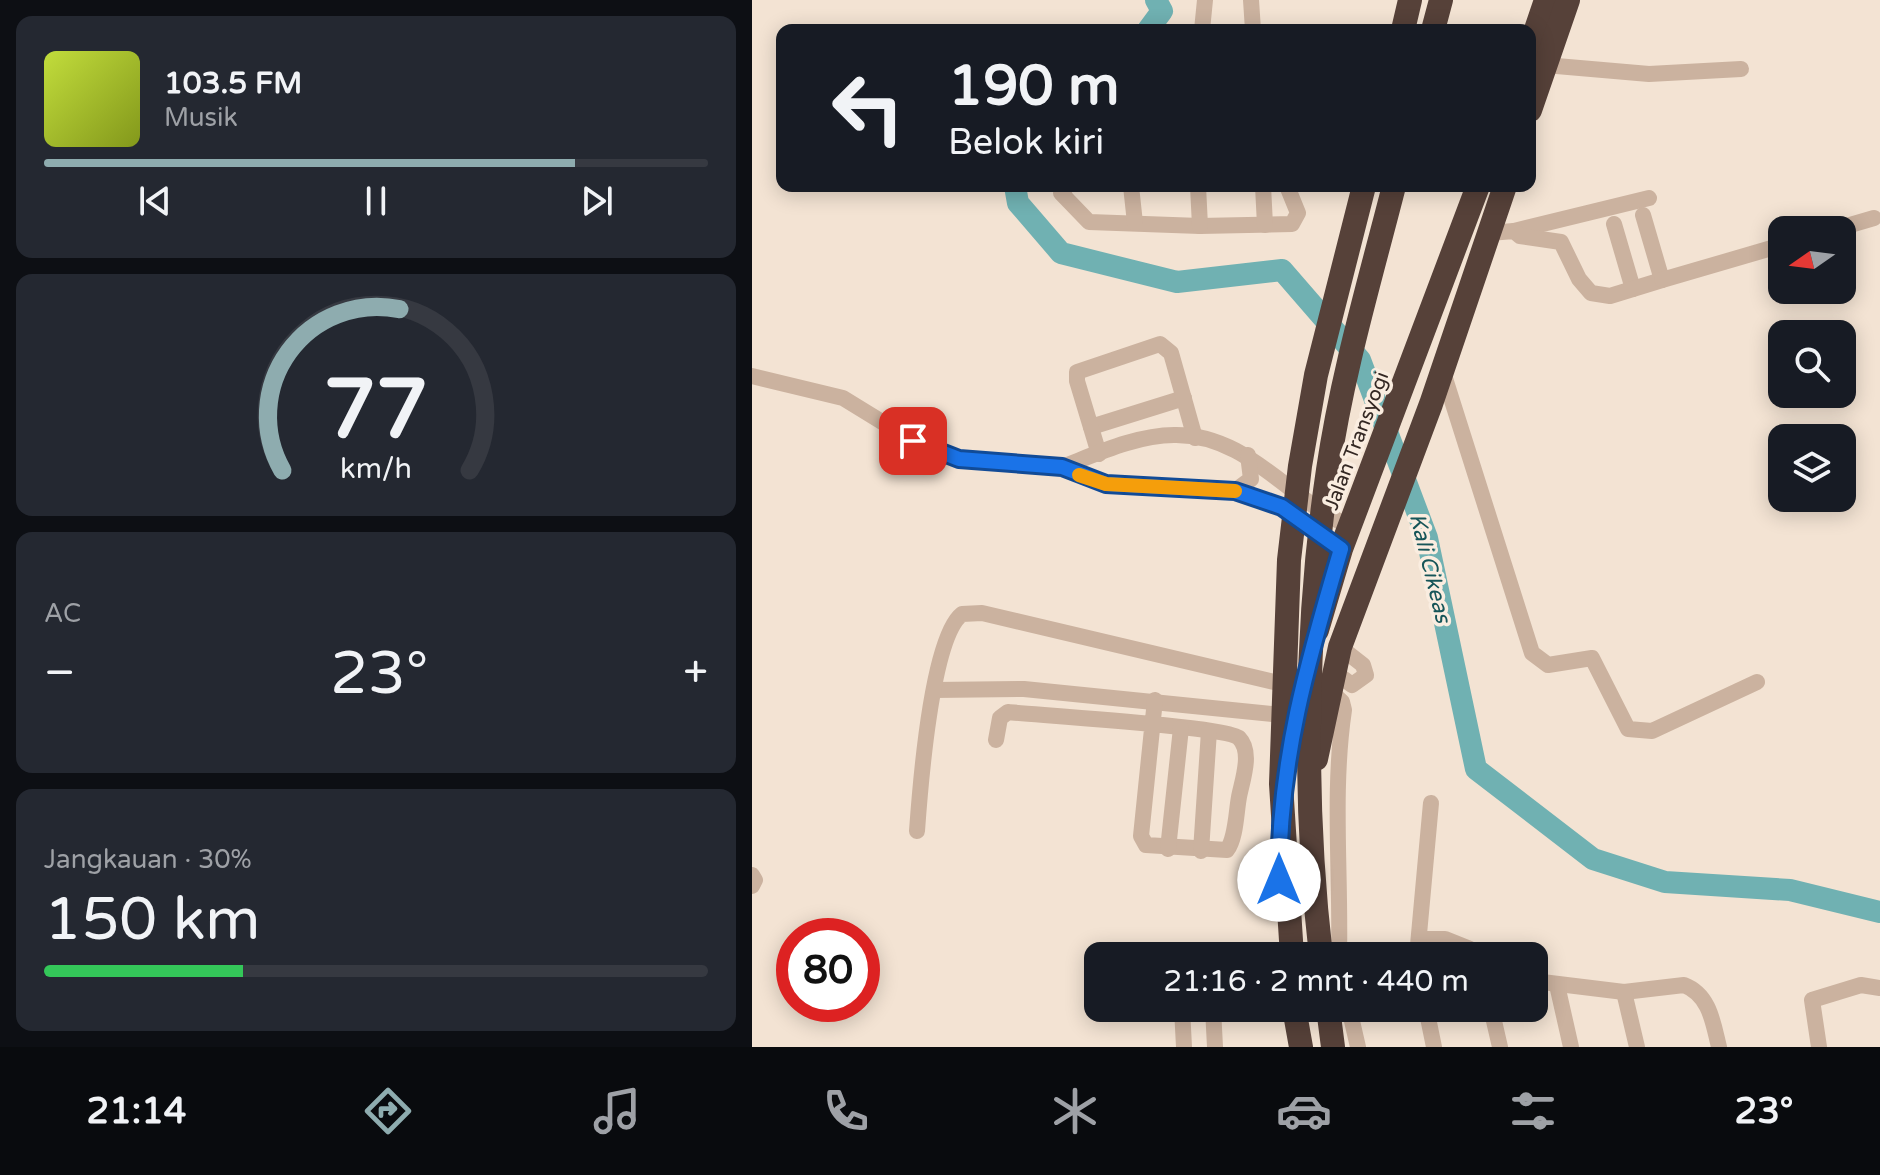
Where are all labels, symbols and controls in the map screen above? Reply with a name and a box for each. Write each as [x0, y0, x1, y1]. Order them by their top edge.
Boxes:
text: 190 m [948, 53, 1119, 120]
icon: left [816, 56, 920, 160]
text: 103.5 FM [164, 65, 302, 102]
text: Musik [164, 102, 238, 133]
text: Belok kiri [948, 121, 1104, 164]
icon: previous [133, 179, 177, 223]
icon: pause [354, 179, 398, 223]
icon: next [575, 179, 619, 223]
north arrow [1768, 216, 1856, 304]
map controls [1768, 216, 1856, 512]
button: search [1768, 320, 1856, 408]
text: 77 [324, 360, 428, 460]
street label: Jalan Transyogi [1320, 368, 1394, 514]
pin [879, 407, 947, 475]
icon: arrive [891, 419, 935, 463]
button: layers [1768, 424, 1856, 512]
text: km/h [340, 452, 412, 486]
water label: Kali Cikeas [1404, 511, 1456, 627]
text: AC [44, 598, 81, 629]
text: 23° [330, 638, 428, 710]
text: − [44, 647, 75, 700]
text: + [683, 647, 708, 700]
position arrow [1237, 838, 1321, 922]
text: Jangkauan · 30% [44, 844, 252, 875]
text: 150 km [44, 884, 260, 956]
speed limit sign: 80 [776, 918, 880, 1022]
text: 21:16 · 2 mnt · 440 m [1163, 963, 1469, 1000]
icon: directions [360, 1083, 416, 1139]
icon: music [589, 1083, 645, 1139]
icon: phone [818, 1083, 874, 1139]
icon: climate [1047, 1083, 1103, 1139]
icon: car [1276, 1083, 1332, 1139]
icon: filters [1505, 1083, 1561, 1139]
text: 21:14 [87, 1090, 186, 1133]
text: 23° [1735, 1090, 1793, 1133]

